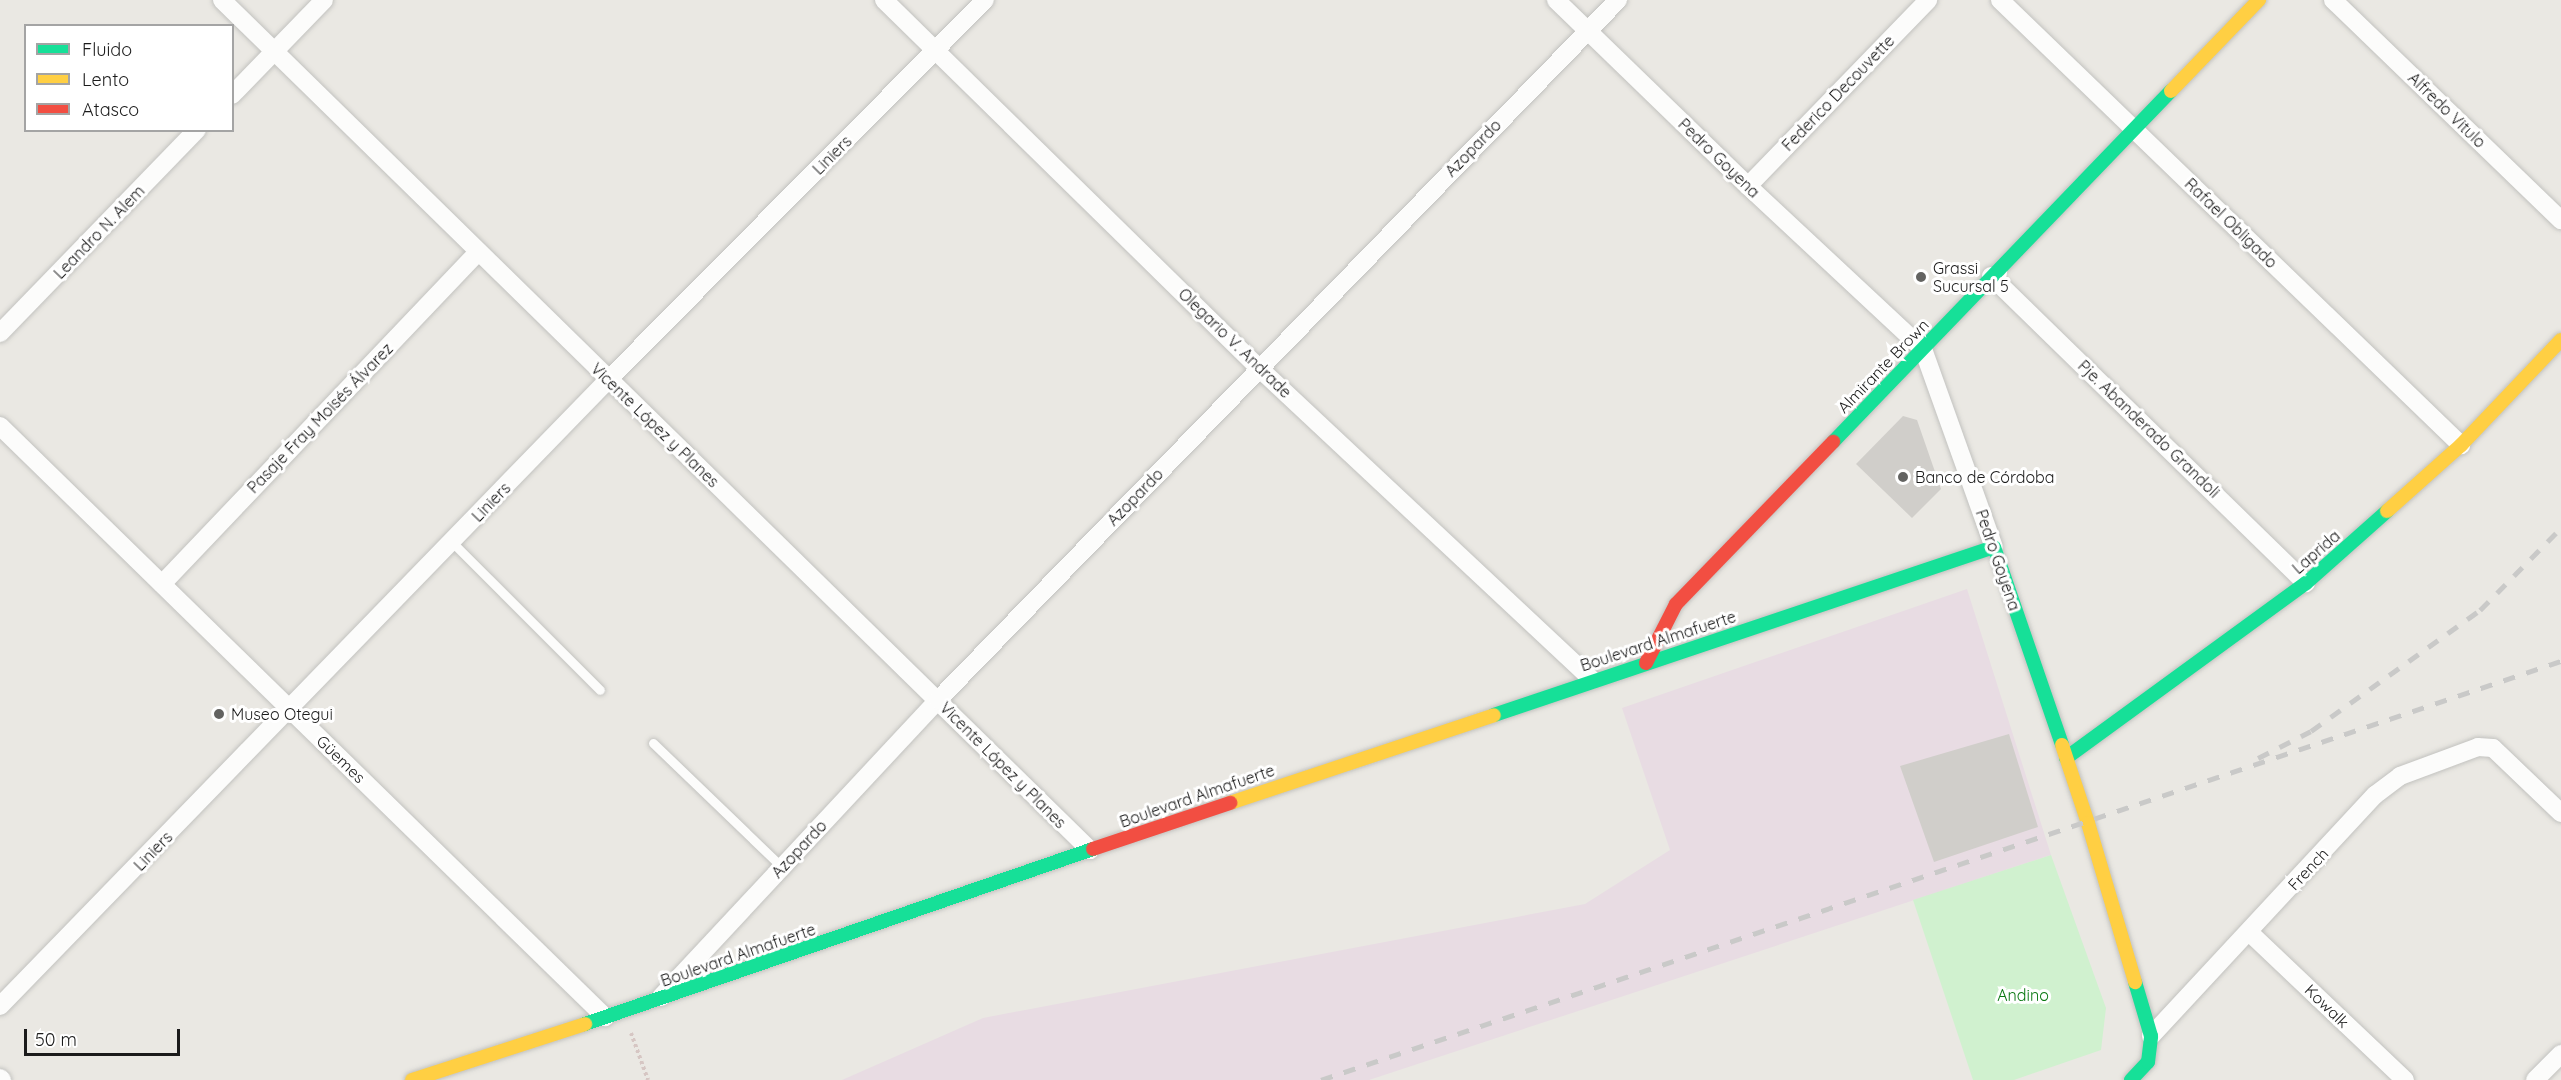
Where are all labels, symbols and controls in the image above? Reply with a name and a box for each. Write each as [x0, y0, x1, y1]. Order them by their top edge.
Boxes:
legend [24, 24, 234, 132]
street label: Federico Decouvette [1778, 31, 1898, 155]
text: Fluido [82, 38, 132, 61]
text: Lento [82, 68, 129, 91]
street label: Alfredo Vitulo [2404, 68, 2490, 152]
text: Atasco [82, 98, 139, 121]
street label: Pedro Goyena [1674, 114, 1764, 202]
street label: Azopardo [1441, 115, 1505, 181]
street label: Liniers [808, 131, 856, 179]
street label: Rafael Obligado [2181, 174, 2281, 272]
street label: Leandro N. Alem [50, 181, 148, 283]
place label: Grassi Sucursal 5 [1933, 258, 2009, 296]
marker: Grassi Sucursal 5 [1914, 270, 1928, 284]
street label: Olegario V. Andrade [1175, 284, 1295, 402]
street label: Almirante Brown [1833, 315, 1933, 417]
street label: Pasaje Fray Moisés Álvarez [243, 339, 397, 497]
street label: Pje. Abanderado Grandoli [2074, 356, 2224, 502]
street label: Vicente López y Planes [587, 359, 723, 491]
street label: Azopardo [1103, 464, 1167, 530]
place label: Banco de Córdoba [1915, 467, 2054, 487]
marker: Banco de Córdoba [1896, 470, 1910, 484]
street label: Liniers [468, 478, 514, 526]
street label: Pedro Goyena [1972, 507, 2024, 613]
street label: Laprida [2288, 526, 2344, 578]
street label: Boulevard Almafuerte [1578, 607, 1738, 675]
street label: Vicente López y Planes [936, 698, 1070, 832]
place label: Museo Otegui [231, 704, 333, 724]
marker: Museo Otegui [212, 707, 226, 721]
street label: Güemes [313, 731, 369, 787]
street label: Boulevard Almafuerte [1117, 760, 1277, 832]
street label: Azopardo [767, 816, 831, 882]
street label: Liniers [130, 827, 176, 875]
street label: French [2284, 844, 2332, 894]
street label: Boulevard Almafuerte [658, 919, 818, 991]
street label: Kowalk [2301, 980, 2353, 1032]
park label: Andino [1997, 985, 2049, 1005]
scale bar [27, 1017, 183, 1055]
text: 50 m [35, 1028, 77, 1051]

